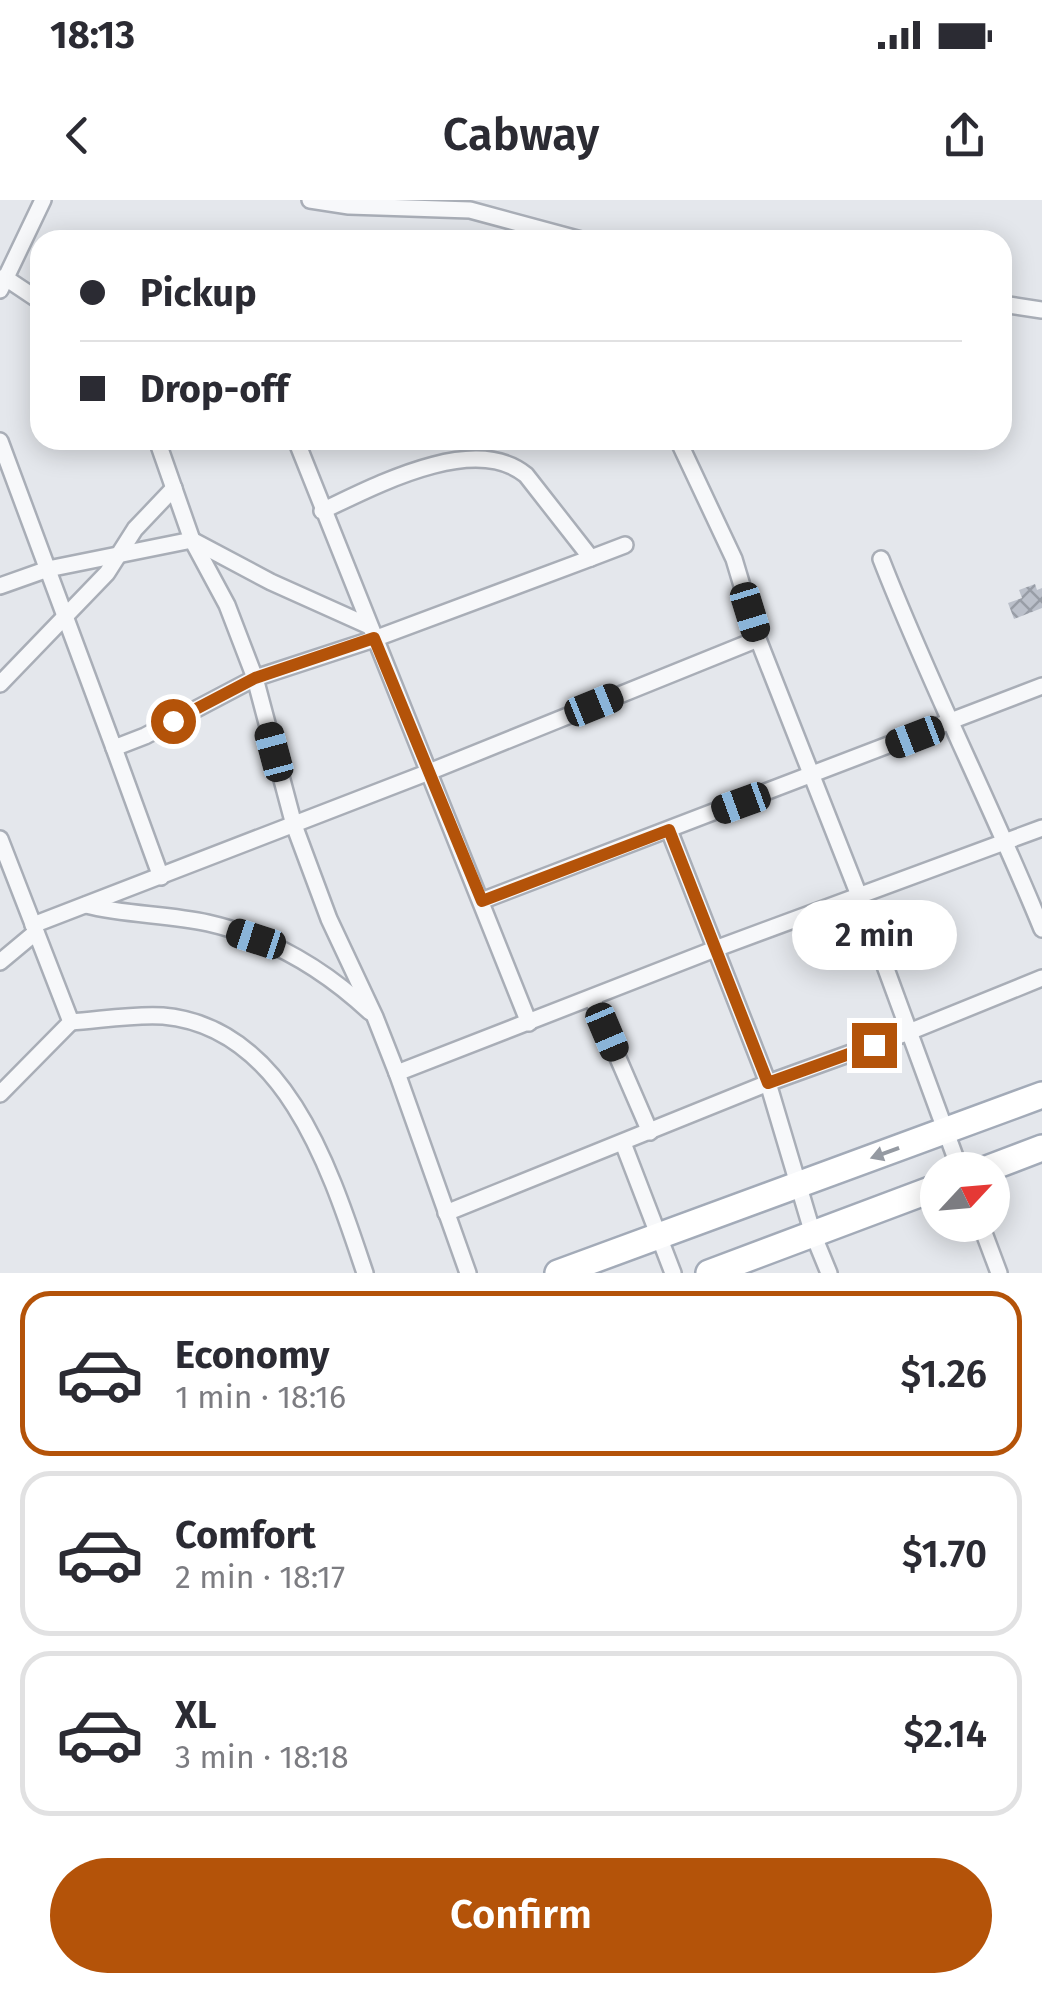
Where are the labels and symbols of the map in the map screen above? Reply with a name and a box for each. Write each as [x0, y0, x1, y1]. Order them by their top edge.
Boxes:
car [727, 579, 773, 645]
car [561, 680, 627, 730]
route start [151, 699, 196, 744]
car [882, 712, 948, 762]
car [252, 719, 296, 785]
car [708, 779, 774, 827]
callout: 2 min [792, 900, 956, 970]
car [223, 915, 289, 963]
car [581, 999, 633, 1065]
route end [852, 1023, 897, 1068]
one-way arrow [869, 1146, 899, 1161]
north arrow [920, 1152, 1010, 1242]

